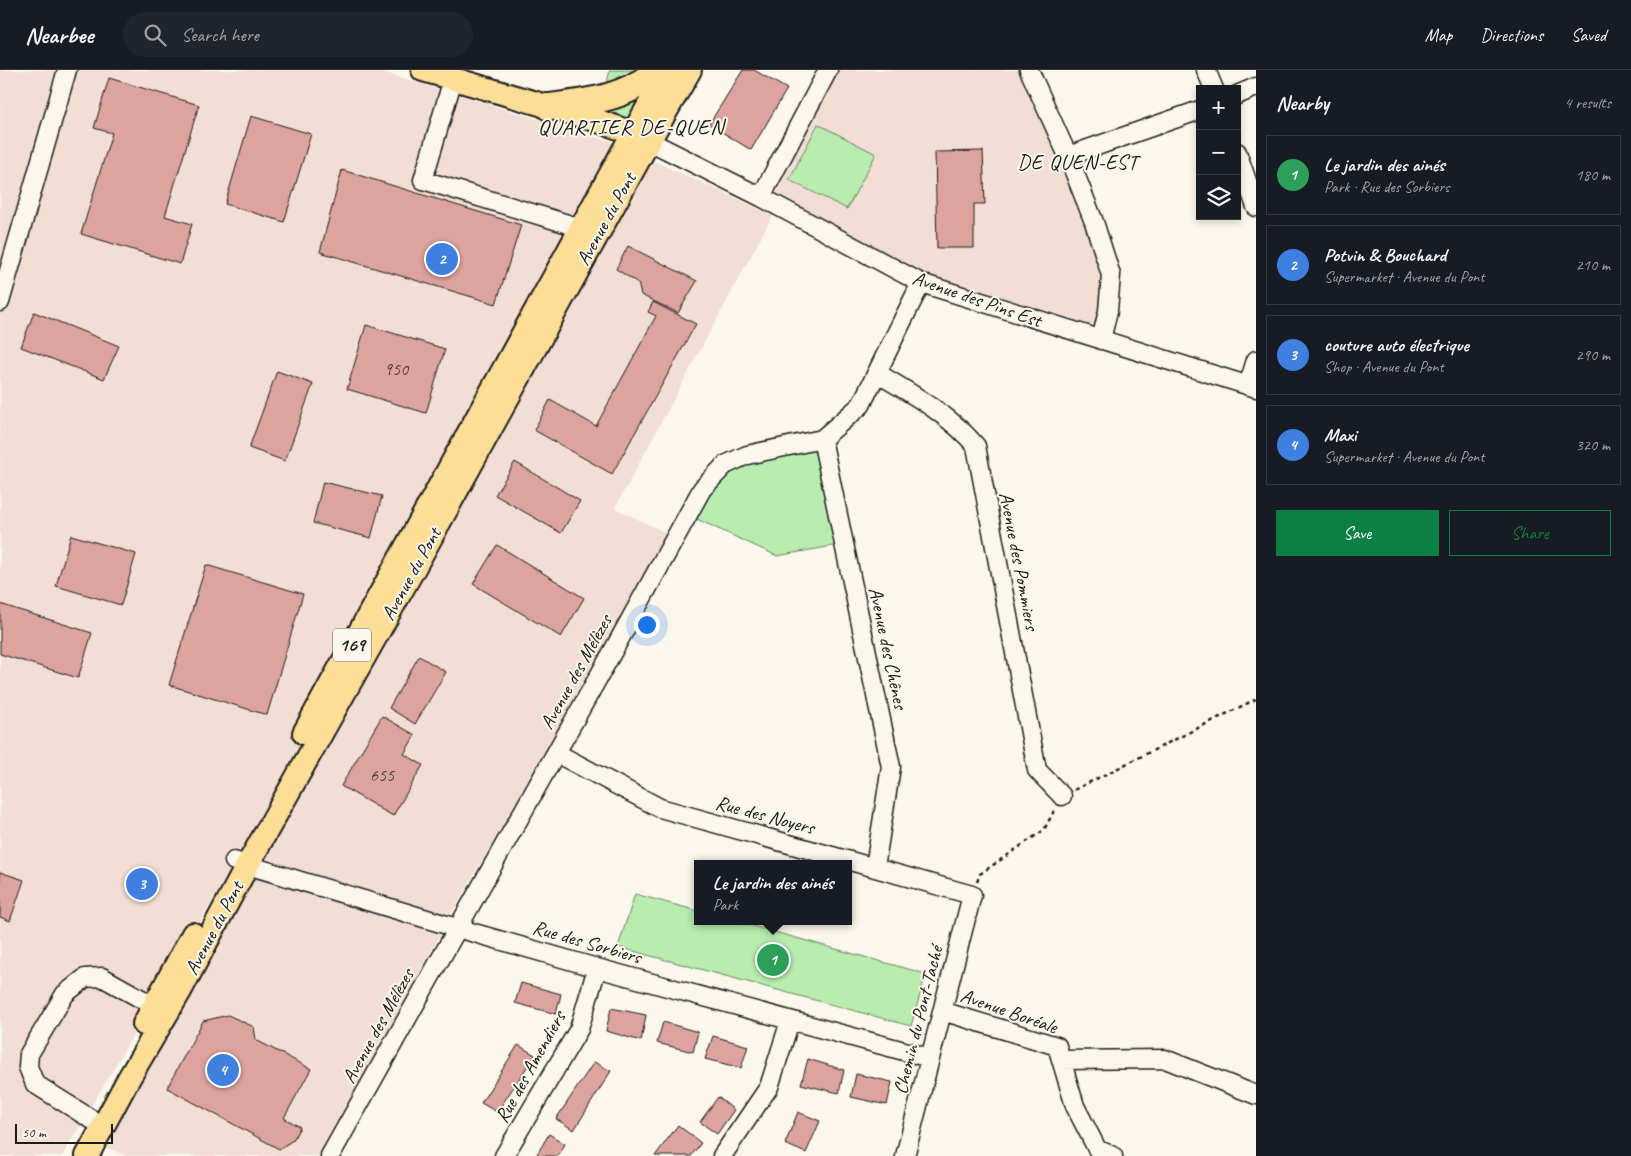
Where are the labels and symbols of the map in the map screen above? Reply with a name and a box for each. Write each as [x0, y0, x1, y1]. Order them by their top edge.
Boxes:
district label: QUARTIER DE-QUEN [538, 113, 727, 141]
district label: DE QUEN-EST [1018, 149, 1142, 175]
street label: Avenue du Pont [570, 166, 643, 270]
pin: 2 [426, 240, 458, 278]
street label: Avenue des Pins Est [909, 265, 1047, 333]
house number: 950 [384, 358, 410, 380]
street label: Avenue des Pommiers [993, 490, 1045, 634]
street label: Avenue du Pont [375, 521, 448, 625]
street label: Avenue des Chênes [863, 585, 914, 713]
street label: Avenue des Mélèzes [534, 608, 619, 734]
your location [634, 612, 660, 638]
road number: 169 [333, 628, 371, 662]
house number: 655 [370, 764, 395, 786]
street label: Rue des Noyers [713, 790, 819, 841]
pin: 3 [126, 865, 158, 903]
street label: Avenue du Pont [179, 875, 250, 979]
street label: Rue des Sorbiers [530, 915, 646, 970]
street label: Chemin du Pont-Taché [888, 940, 949, 1097]
pin: 1 [757, 941, 789, 979]
street label: Avenue des Mélèzes [336, 962, 421, 1088]
street label: Avenue Boréale [957, 983, 1062, 1040]
street label: Rue des Amendiers [489, 1005, 572, 1127]
pin: 4 [207, 1051, 239, 1089]
scale bar [15, 1121, 112, 1144]

